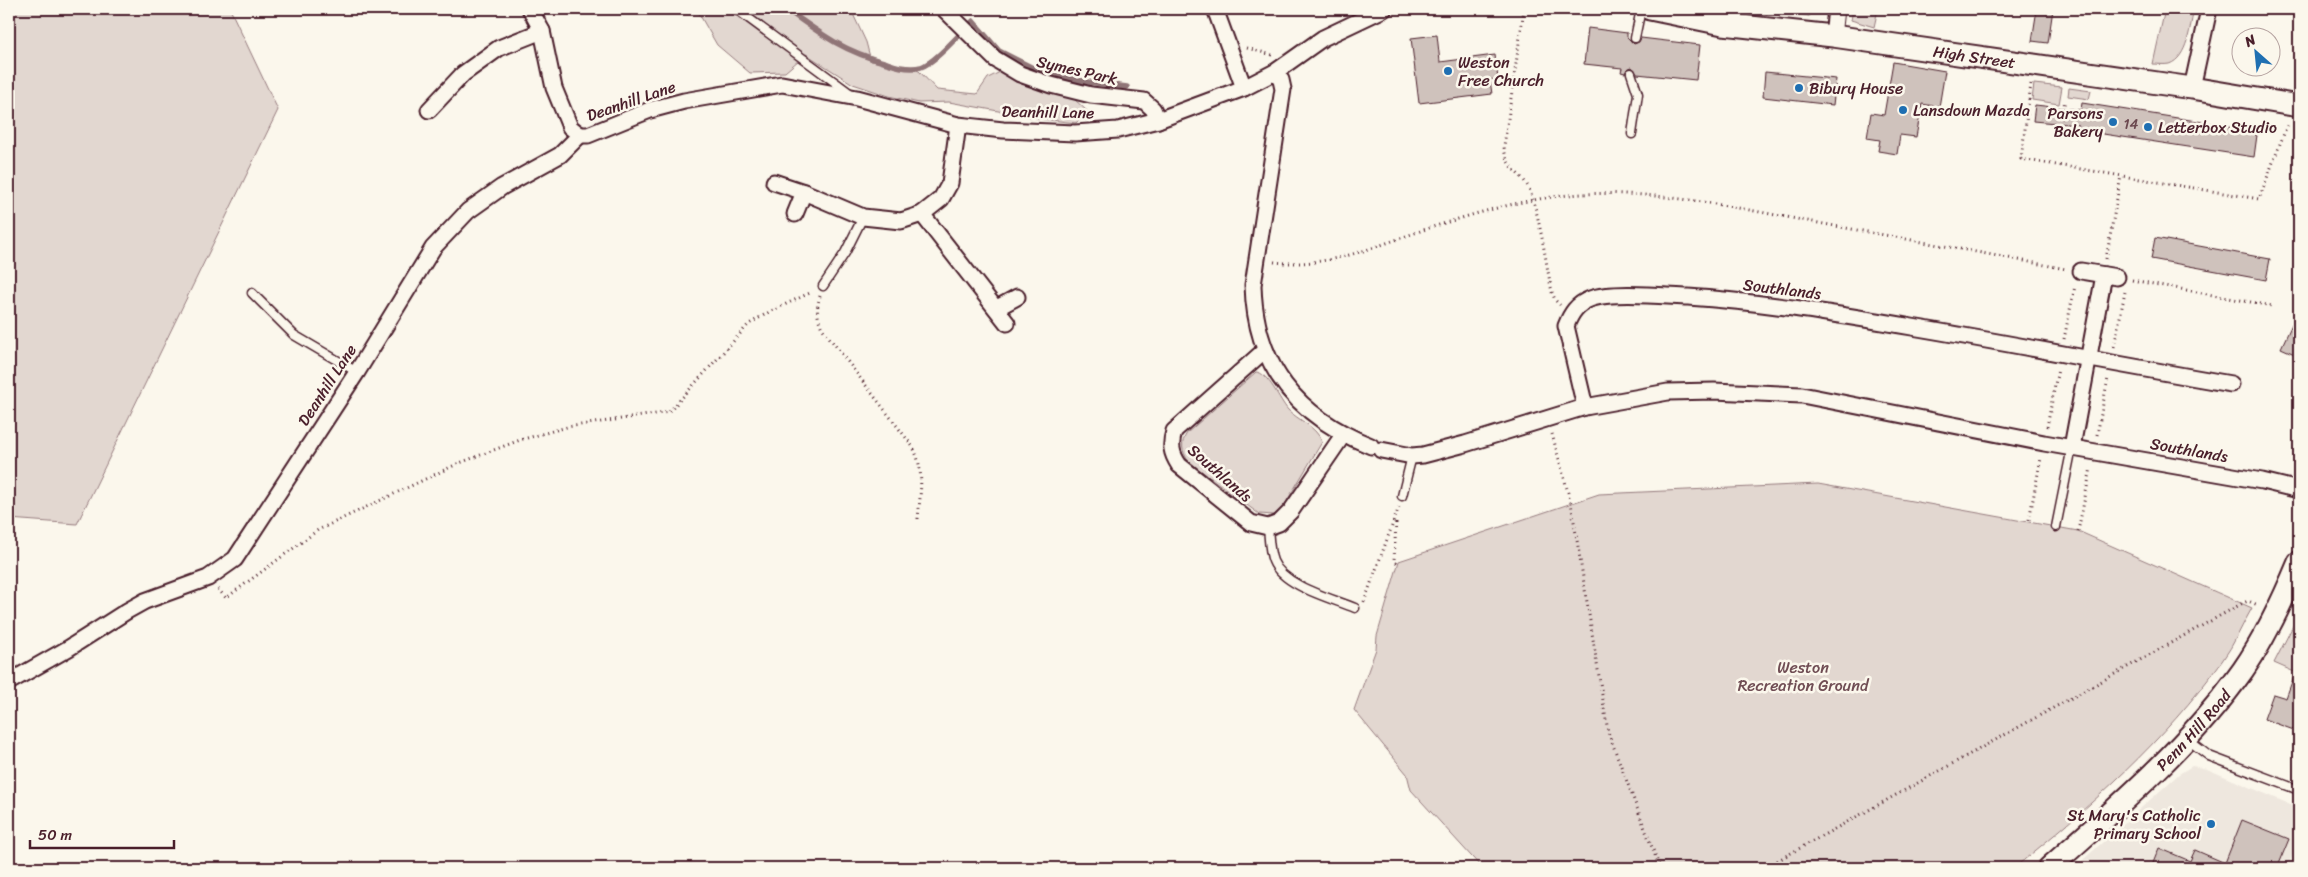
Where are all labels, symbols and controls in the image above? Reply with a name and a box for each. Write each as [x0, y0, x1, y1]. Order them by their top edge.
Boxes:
text: N [2239, 27, 2261, 55]
north arrow [2230, 28, 2280, 78]
street label: High Street [1931, 36, 2017, 77]
street label: Symes Park [1034, 47, 1121, 93]
place label: Weston Free Church [1458, 48, 1544, 95]
marker: Weston Free Church [1442, 65, 1454, 77]
street label: Deanhill Lane [582, 72, 680, 130]
place label: Bibury House [1809, 74, 1903, 103]
marker: Bibury House [1793, 82, 1805, 94]
place label: Lansdown Mazda [1913, 96, 2030, 125]
street label: Deanhill Lane [1001, 97, 1095, 127]
place label: Parsons Bakery [2047, 99, 2104, 146]
marker: Lansdown Mazda [1897, 104, 1909, 116]
house number: 14 [2124, 112, 2139, 137]
place label: Letterbox Studio [2158, 113, 2277, 142]
marker: Parsons Bakery [2107, 116, 2119, 128]
marker: Letterbox Studio [2142, 121, 2154, 133]
street label: Southlands [1741, 270, 1823, 308]
street label: Deanhill Lane [290, 338, 364, 432]
street label: Southlands [2148, 429, 2231, 471]
street label: Southlands [1181, 436, 1259, 510]
park label: Weston Recreation Ground [1738, 653, 1870, 700]
street label: Penn Hill Road [2149, 681, 2239, 778]
place label: St Mary's Catholic Primary School [2067, 801, 2201, 848]
scale bar [30, 817, 174, 849]
marker: St Mary's Catholic Primary School [2205, 818, 2217, 830]
text: 50 m [38, 822, 73, 848]

